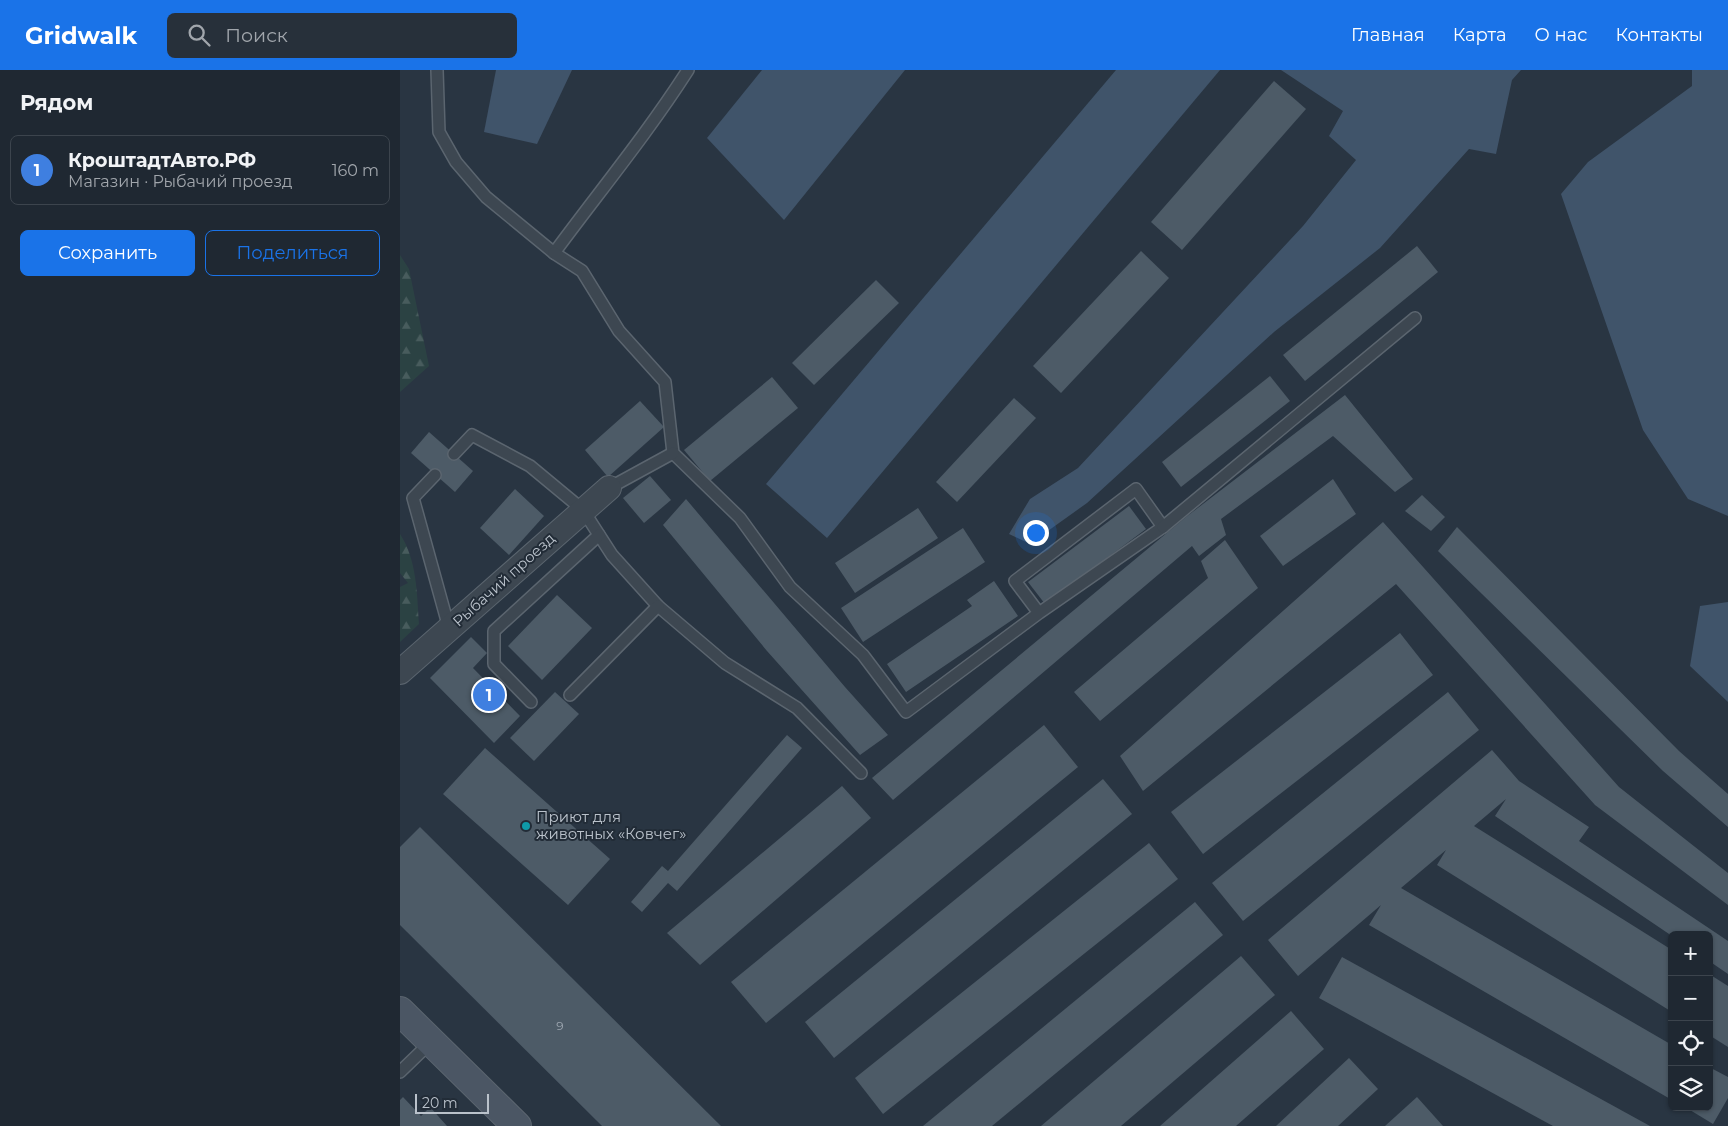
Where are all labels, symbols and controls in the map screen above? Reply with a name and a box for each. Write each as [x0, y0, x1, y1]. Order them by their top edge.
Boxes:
search box [167, 13, 517, 58]
text: Gridwalk [25, 21, 137, 50]
icon: search [185, 21, 213, 49]
text: Поиск [225, 24, 288, 47]
text: Главная [1351, 24, 1425, 46]
text: Карта [1453, 24, 1507, 46]
text: О нас [1535, 24, 1587, 46]
text: Контакты [1615, 24, 1703, 46]
text: Рядом [20, 90, 93, 115]
text: КроштадтАвто.РФ [68, 149, 256, 172]
text: 1 [34, 161, 40, 180]
text: 160 m [332, 161, 379, 180]
text: Магазин · Рыбачий проезд [68, 172, 292, 191]
button: Сохранить [20, 230, 195, 276]
button: Поделиться [205, 230, 380, 276]
your location [1023, 520, 1049, 546]
street label: Рыбачий проезд [449, 529, 559, 631]
pin: 1 [473, 676, 505, 714]
place label: Приют для животных «Ковчег» [536, 807, 686, 843]
marker: Приют для животных «Ковчег» [520, 820, 532, 832]
map controls [1668, 931, 1713, 1111]
button: + [1668, 931, 1713, 976]
button: − [1668, 976, 1713, 1021]
house number: 9 [556, 1018, 564, 1033]
button: locate [1668, 1021, 1713, 1066]
button: layers [1668, 1066, 1713, 1111]
scale bar [415, 1091, 489, 1114]
text: 20 m [422, 1094, 458, 1112]

